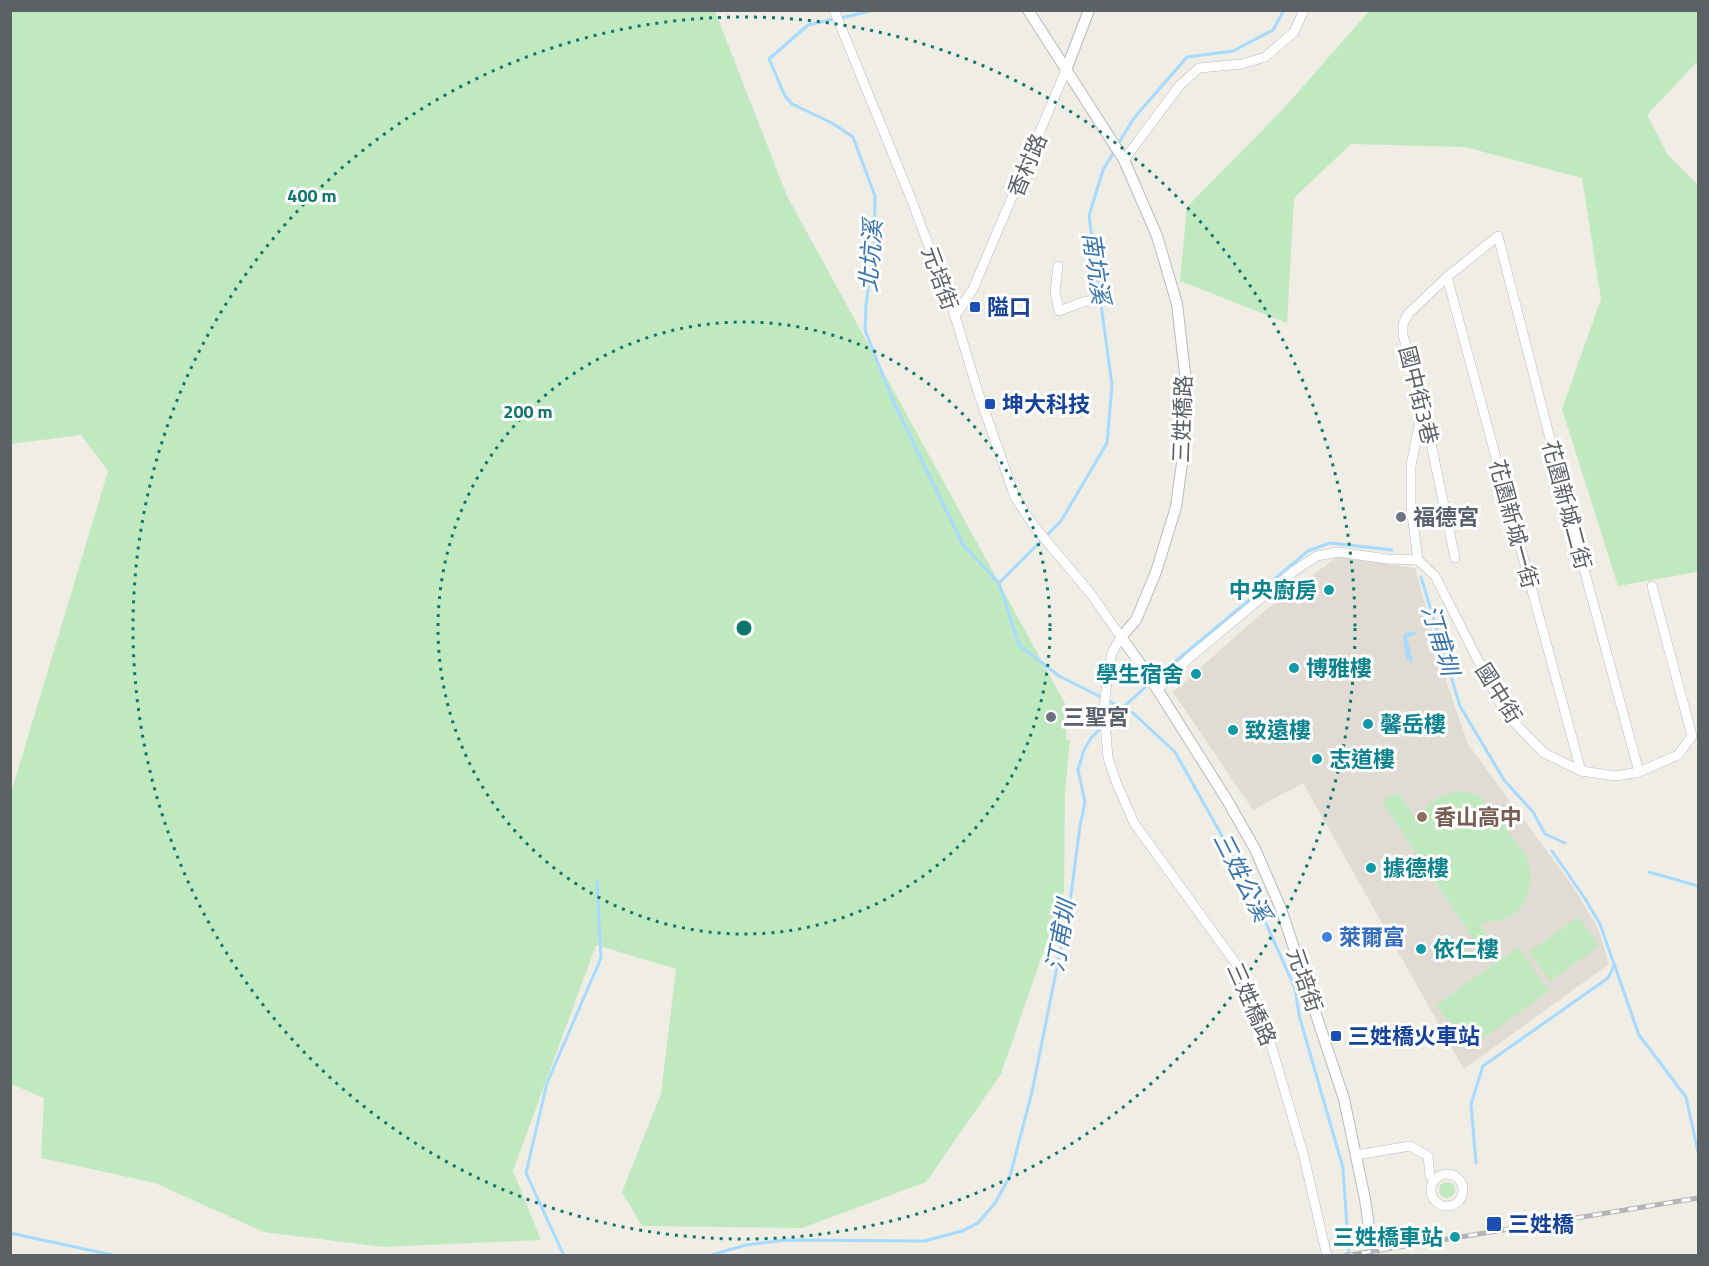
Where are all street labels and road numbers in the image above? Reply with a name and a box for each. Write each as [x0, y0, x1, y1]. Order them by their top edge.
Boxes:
street label: 香村路 [998, 128, 1056, 202]
street label: 元培街 [913, 241, 967, 315]
street label: 國中街3巷 [1390, 342, 1448, 448]
street label: 三姓橋路 [1163, 374, 1201, 464]
street label: 花園新城二街 [1533, 437, 1601, 573]
street label: 花園新城一街 [1480, 456, 1548, 592]
street label: 國中街 [1467, 656, 1531, 730]
street label: 元培街 [1278, 943, 1332, 1017]
street label: 三姓橋路 [1219, 957, 1285, 1051]

